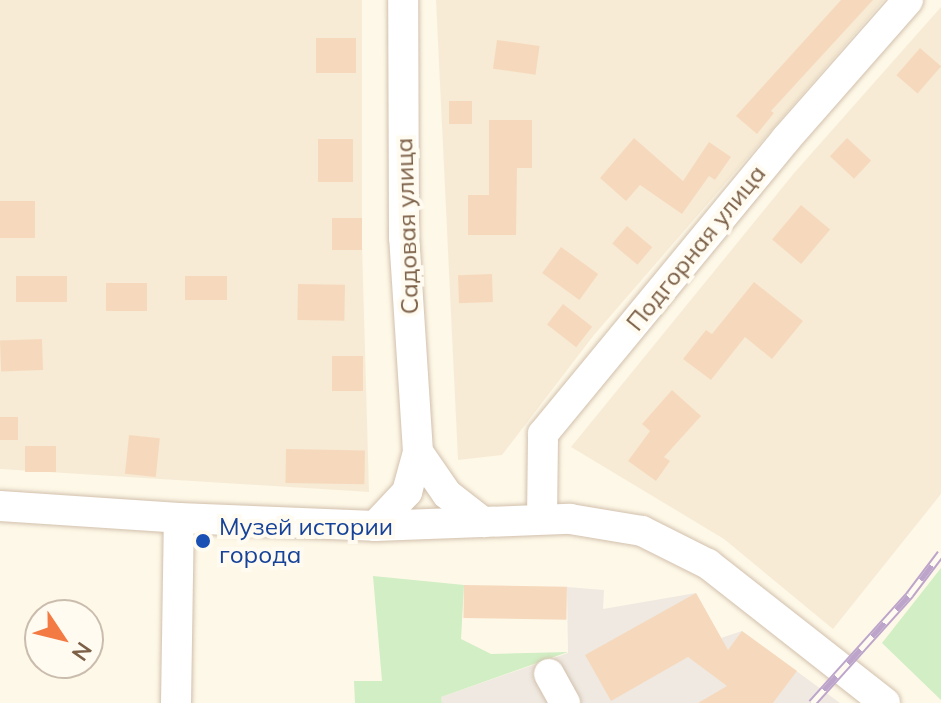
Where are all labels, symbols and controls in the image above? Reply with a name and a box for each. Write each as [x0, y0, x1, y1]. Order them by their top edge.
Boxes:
street label: Садовая улица [390, 137, 424, 315]
street label: Подгорная улица [620, 159, 772, 337]
place label: Музей истории города [219, 513, 393, 569]
marker: Музей истории города [194, 532, 212, 550]
north arrow [24, 599, 104, 679]
text: N [66, 637, 98, 666]

